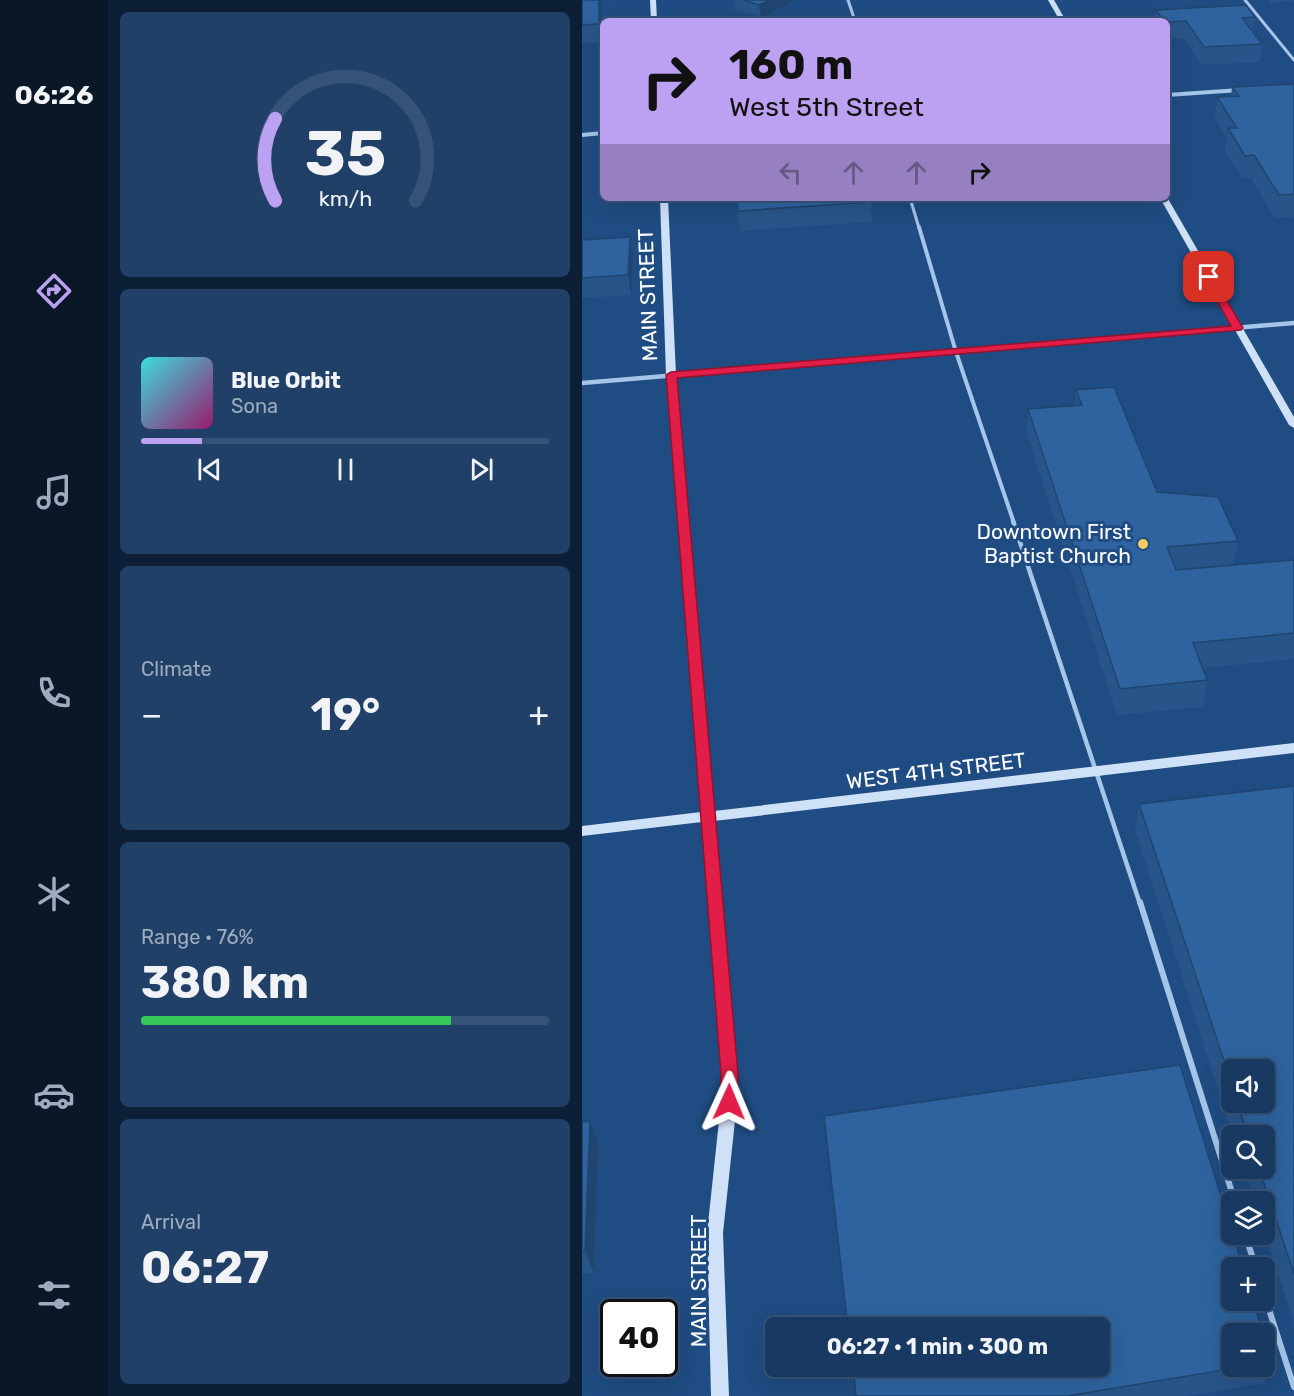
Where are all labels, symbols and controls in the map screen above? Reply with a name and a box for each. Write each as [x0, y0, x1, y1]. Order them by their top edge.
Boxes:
text: 160 m [729, 40, 853, 90]
icon: right [630, 42, 708, 120]
text: 06:26 [15, 79, 93, 111]
text: West 5th Street [729, 91, 924, 123]
text: 35 [304, 118, 386, 192]
icon: left [774, 156, 807, 189]
icon: ahead [837, 156, 870, 189]
icon: ahead [900, 156, 933, 189]
icon: right [963, 156, 996, 189]
text: km/h [318, 187, 372, 212]
street label: MAIN STREET [633, 228, 662, 362]
pin [1183, 251, 1234, 302]
icon: arrive [1192, 260, 1225, 293]
icon: directions [33, 270, 75, 312]
text: Blue Orbit [231, 367, 341, 394]
text: Sona [231, 394, 278, 418]
icon: previous [193, 453, 226, 486]
icon: pause [329, 453, 362, 486]
icon: next [465, 453, 498, 486]
icon: music [33, 471, 75, 513]
place label: Downtown First Baptist Church [976, 519, 1131, 568]
marker: Downtown First Baptist Church [1136, 537, 1150, 551]
text: Climate [141, 657, 212, 681]
icon: phone [33, 672, 75, 714]
text: 19° [311, 688, 380, 741]
text: − [141, 695, 162, 734]
text: + [528, 695, 549, 734]
street label: WEST 4TH STREET [845, 747, 1027, 794]
icon: climate [33, 873, 75, 915]
text: Range · 76% [141, 925, 254, 949]
text: 380 km [141, 956, 309, 1009]
map controls [1221, 1059, 1275, 1377]
button: sound [1221, 1059, 1275, 1113]
position arrow [697, 1070, 761, 1134]
icon: car [33, 1074, 75, 1116]
button: search [1221, 1125, 1275, 1179]
button: layers [1221, 1191, 1275, 1245]
text: Arrival [141, 1210, 201, 1234]
street label: MAIN STREET [686, 1215, 711, 1347]
text: 06:27 [141, 1241, 269, 1294]
button: + [1221, 1257, 1275, 1311]
icon: filters [33, 1274, 75, 1316]
speed limit sign: 40 [600, 1299, 678, 1377]
button: − [1221, 1323, 1275, 1377]
text: 06:27 · 1 min · 300 m [827, 1333, 1048, 1360]

